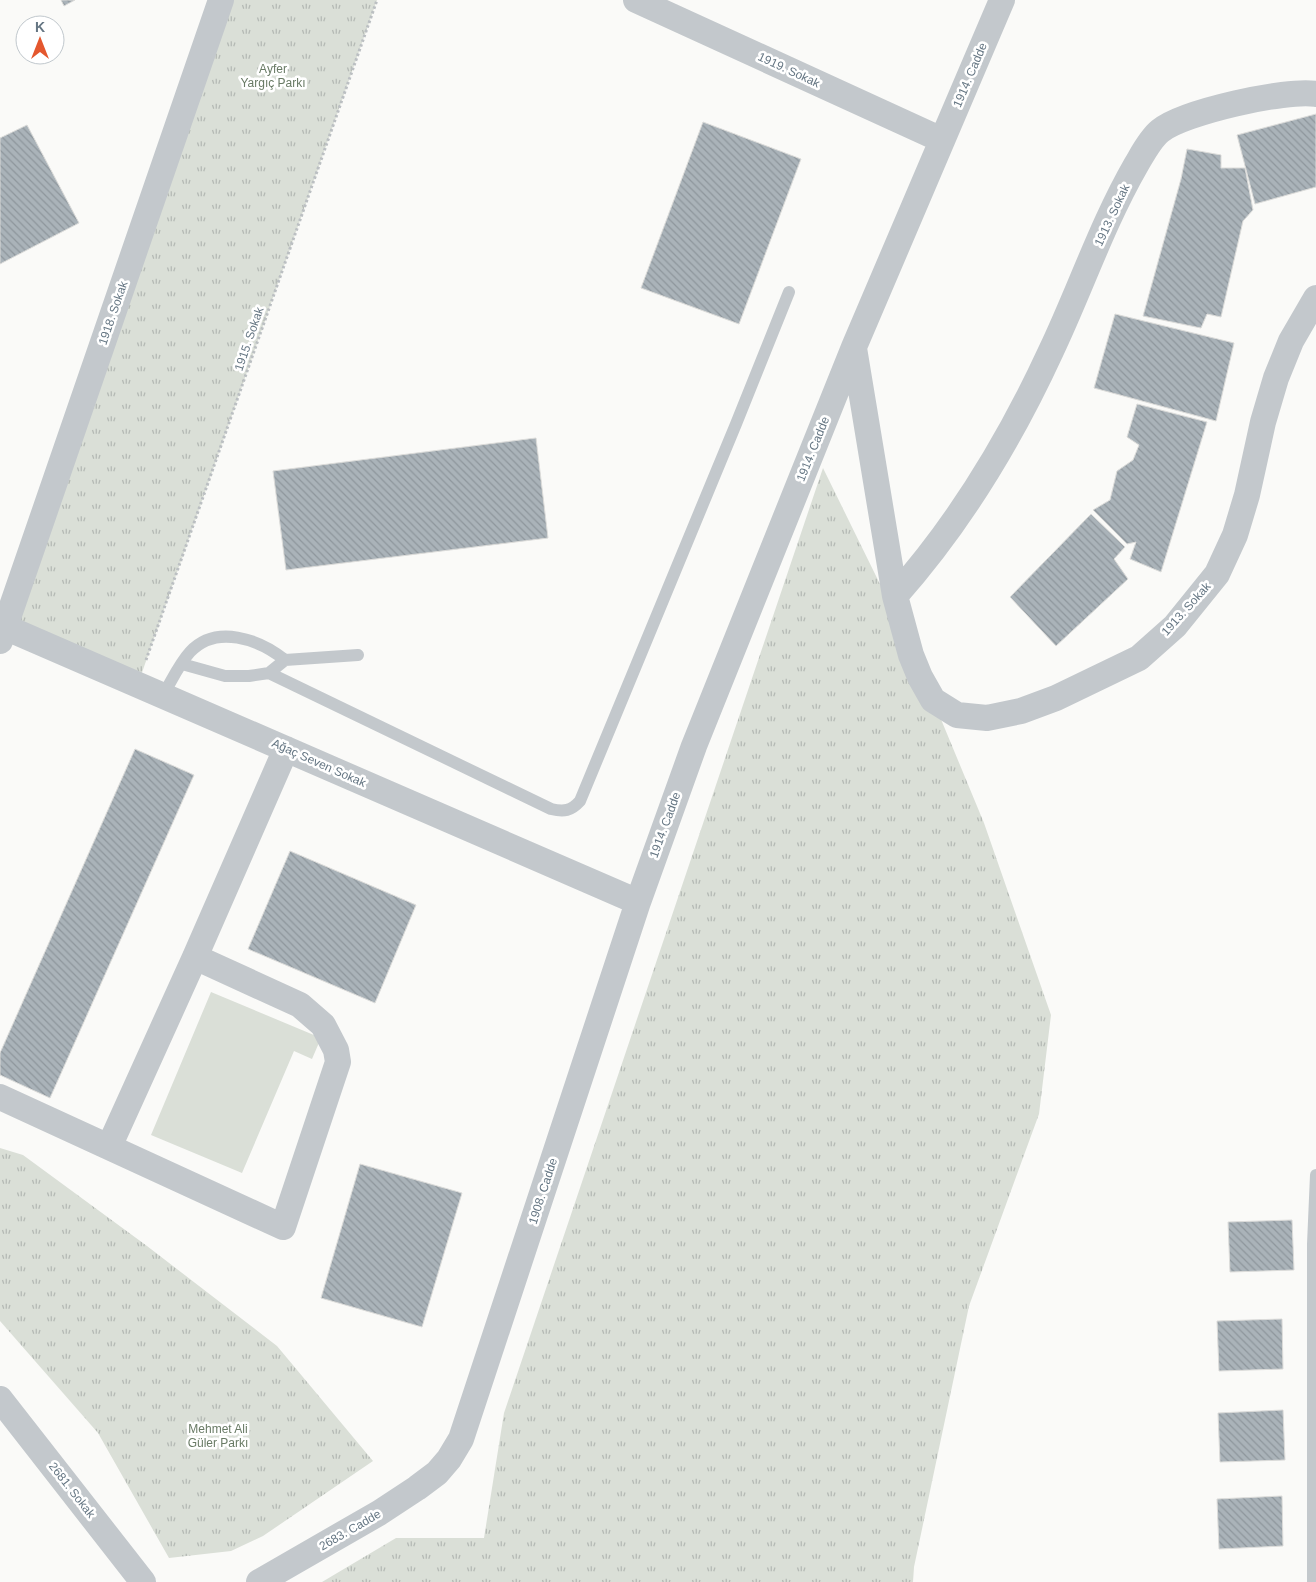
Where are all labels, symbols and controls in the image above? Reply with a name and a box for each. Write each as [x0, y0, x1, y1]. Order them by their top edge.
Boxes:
north arrow [15, 15, 65, 65]
text: K [35, 19, 45, 35]
street label: 1914. Cadde [950, 40, 990, 109]
street label: 1919. Sokak [756, 50, 823, 91]
park label: Ayfer Yargıç Parkı [240, 62, 306, 90]
street label: 1913. Sokak [1092, 181, 1133, 248]
street label: 1918. Sokak [96, 278, 131, 347]
street label: 1915. Sokak [232, 304, 267, 373]
street label: 1914. Cadde [794, 414, 832, 483]
street label: 1913. Sokak [1158, 579, 1214, 638]
street label: Ağaç Seven Sokak [270, 736, 369, 790]
street label: 1914. Cadde [647, 790, 683, 860]
street label: 1908. Cadde [526, 1156, 560, 1226]
park label: Mehmet Ali Güler Parkı [188, 1422, 248, 1450]
street label: 2681. Sokak [46, 1459, 99, 1521]
street label: 2683. Cadde [317, 1507, 384, 1553]

